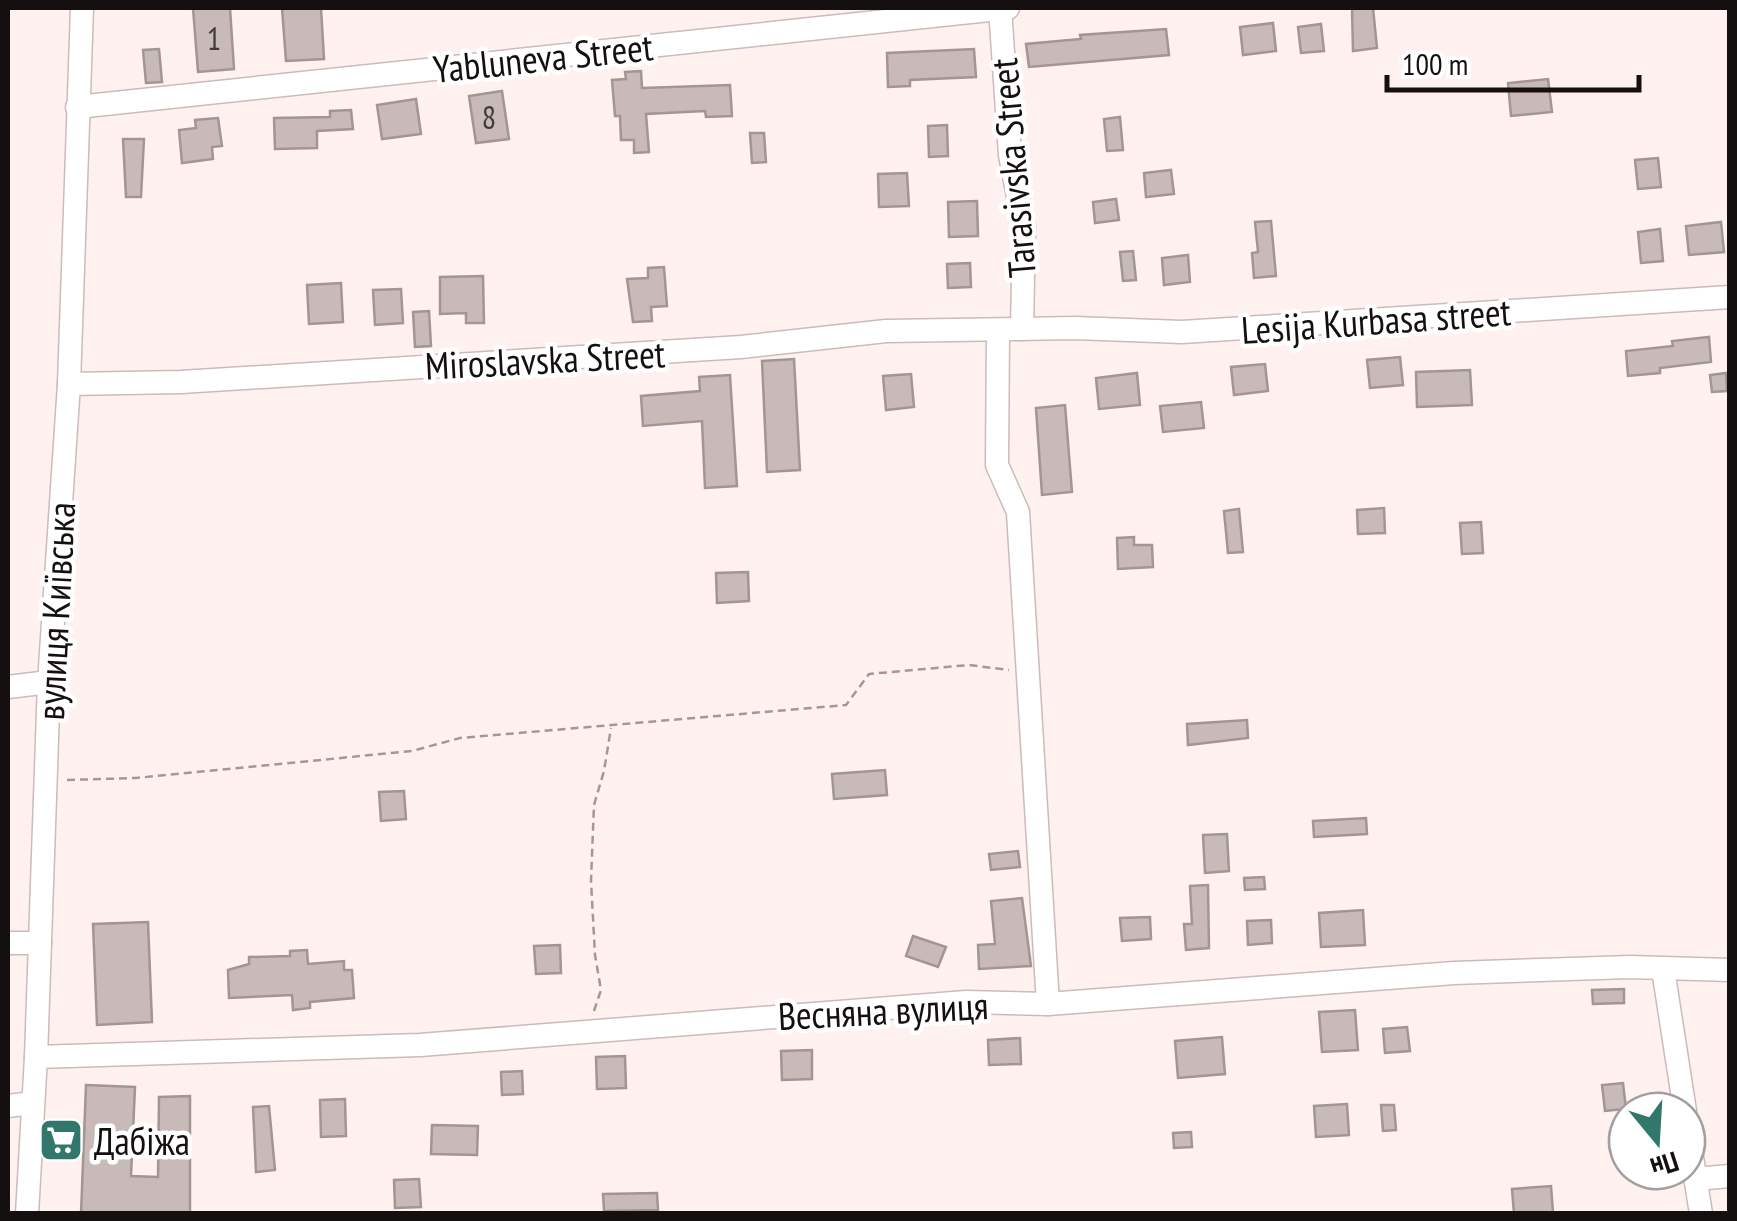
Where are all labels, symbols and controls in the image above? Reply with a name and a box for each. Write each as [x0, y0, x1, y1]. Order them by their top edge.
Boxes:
house number: 1 [207, 17, 221, 59]
street label: Yabluneva Street [431, 21, 656, 93]
scale bar [1387, 30, 1640, 92]
text: 100 m [1402, 44, 1468, 83]
street label: Tarasivska Street [978, 56, 1046, 280]
house number: 8 [482, 96, 496, 138]
street label: Lesija Kurbasa street [1240, 286, 1513, 354]
street label: Miroslavska Street [424, 328, 667, 390]
street label: вулиця Київська [25, 501, 85, 721]
street label: Весняна вулиця [777, 980, 989, 1040]
north arrow [1607, 1091, 1707, 1191]
place label: Дабіжа [94, 1116, 190, 1165]
supermarket icon: Дабіжа [38, 1117, 84, 1163]
text: Пн [1646, 1143, 1683, 1187]

